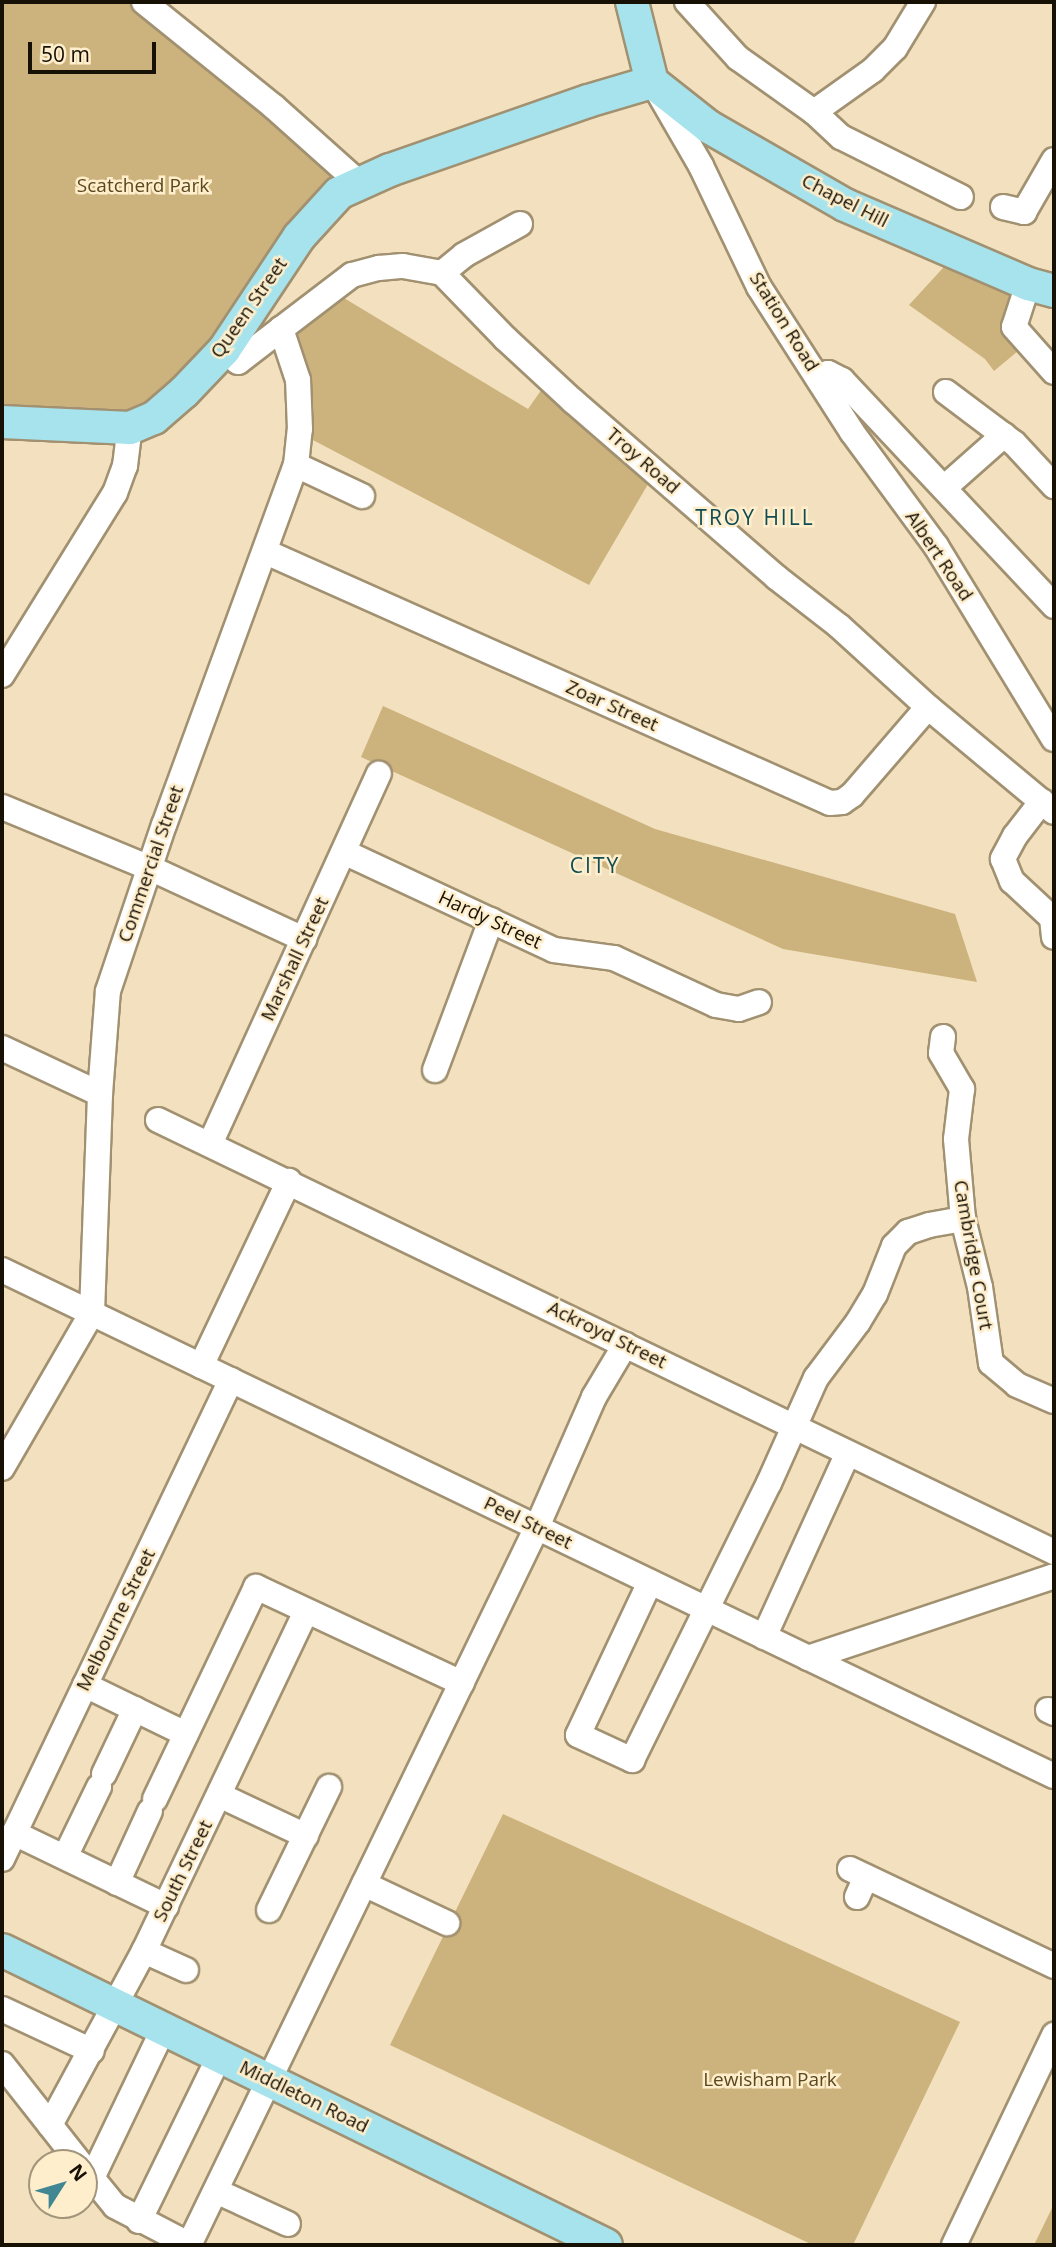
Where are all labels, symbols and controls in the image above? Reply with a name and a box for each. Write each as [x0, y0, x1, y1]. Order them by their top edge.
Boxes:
scale bar [32, 28, 159, 72]
text: 50 m [41, 40, 90, 68]
street label: Chapel Hill [798, 169, 892, 233]
park label: Scatcherd Park [77, 175, 209, 197]
street label: Queen Street [206, 253, 292, 363]
street label: Station Road [744, 268, 824, 376]
street label: Troy Road [602, 423, 684, 499]
district label: TROY HILL [696, 504, 814, 530]
street label: Albert Road [900, 507, 978, 605]
street label: Zoar Street [562, 676, 662, 736]
street label: Commercial Street [113, 783, 189, 945]
district label: CITY [570, 852, 620, 878]
street label: Hardy Street [435, 886, 545, 954]
street label: Marshall Street [256, 893, 334, 1025]
street label: Cambridge Court [949, 1178, 997, 1332]
street label: Ackroyd Street [544, 1296, 670, 1374]
street label: Peel Street [480, 1492, 576, 1554]
street label: Melbourne Street [72, 1545, 160, 1695]
street label: South Street [149, 1817, 217, 1925]
street label: Middleton Road [236, 2056, 372, 2138]
park label: Lewisham Park [703, 2069, 837, 2091]
north arrow [28, 2149, 98, 2219]
text: N [63, 2159, 93, 2187]

